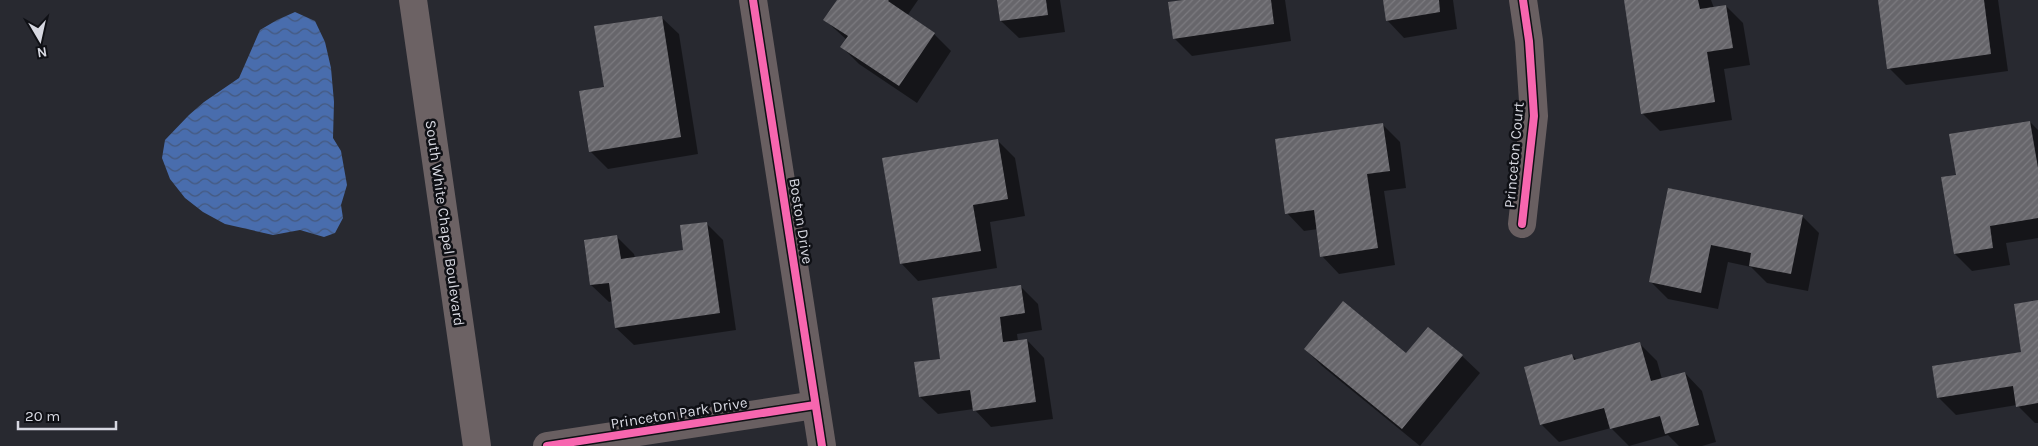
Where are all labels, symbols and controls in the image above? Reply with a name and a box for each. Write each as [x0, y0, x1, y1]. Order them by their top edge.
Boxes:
north arrow [15, 15, 65, 65]
text: N [36, 43, 48, 62]
street label: Princeton Court [1500, 101, 1528, 209]
street label: South White Chapel Boulevard [422, 119, 468, 327]
street label: Boston Drive [785, 177, 817, 265]
street label: Princeton Park Drive [609, 393, 749, 433]
scale bar [18, 398, 115, 430]
text: 20 m [25, 407, 60, 425]

